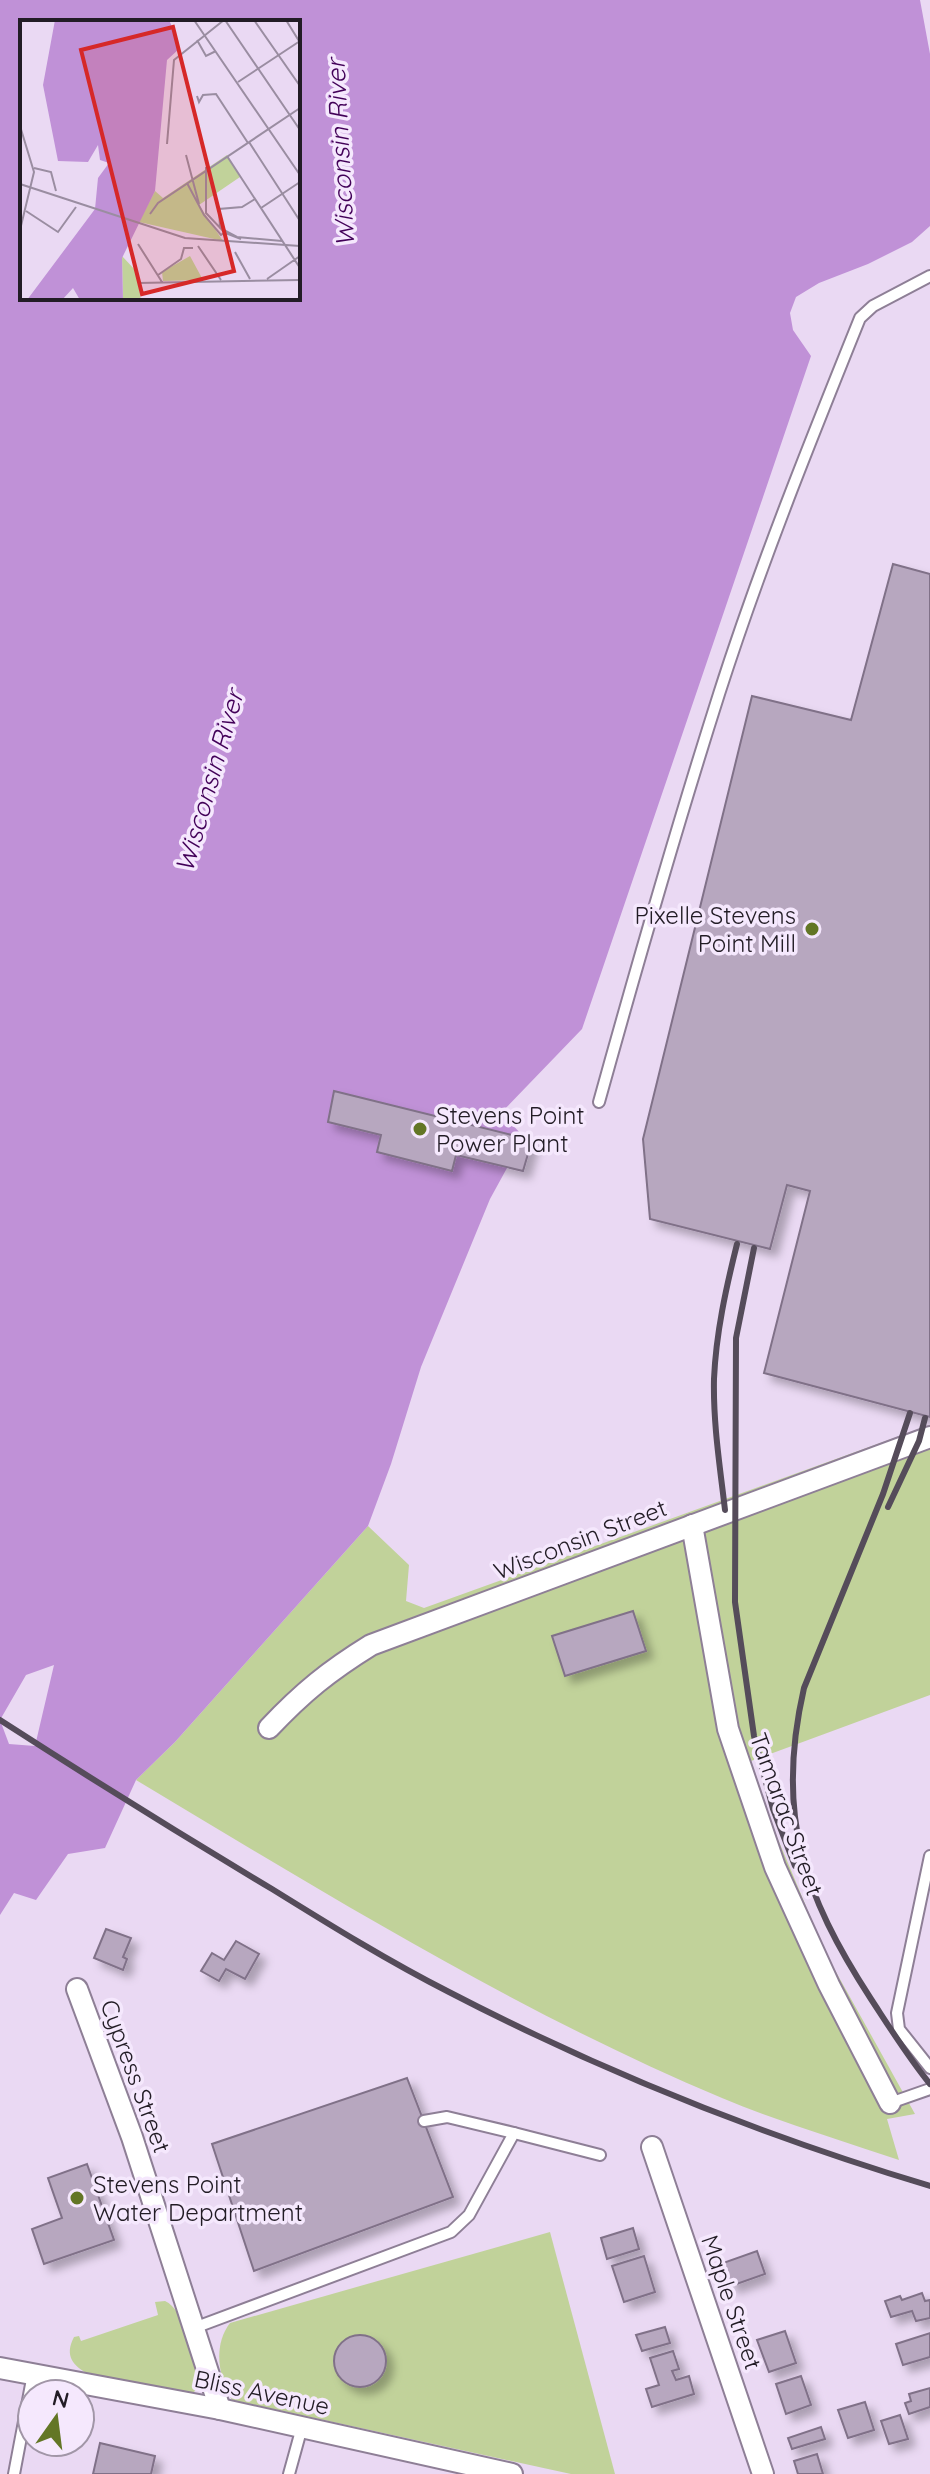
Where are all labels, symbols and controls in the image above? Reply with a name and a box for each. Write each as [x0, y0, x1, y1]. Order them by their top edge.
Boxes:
inset map [20, 20, 300, 300]
water label: Wisconsin River [318, 55, 361, 248]
water label: Wisconsin River [167, 683, 252, 876]
place label: Pixelle Stevens Point Mill [635, 900, 796, 958]
marker: Pixelle Stevens Point Mill [803, 920, 821, 938]
place label: Stevens Point Power Plant [436, 1100, 584, 1158]
marker: Stevens Point Power Plant [411, 1120, 429, 1138]
street label: Wisconsin Street [489, 1492, 671, 1586]
street label: Tamarac Street [744, 1728, 830, 1900]
street label: Cypress Street [94, 1995, 178, 2157]
place label: Stevens Point Water Department [93, 2169, 303, 2227]
marker: Stevens Point Water Department [68, 2189, 86, 2207]
street label: Maple Street [695, 2231, 769, 2373]
street label: Bliss Avenue [192, 2363, 332, 2421]
north arrow [16, 2378, 96, 2458]
text: N [50, 2383, 72, 2414]

